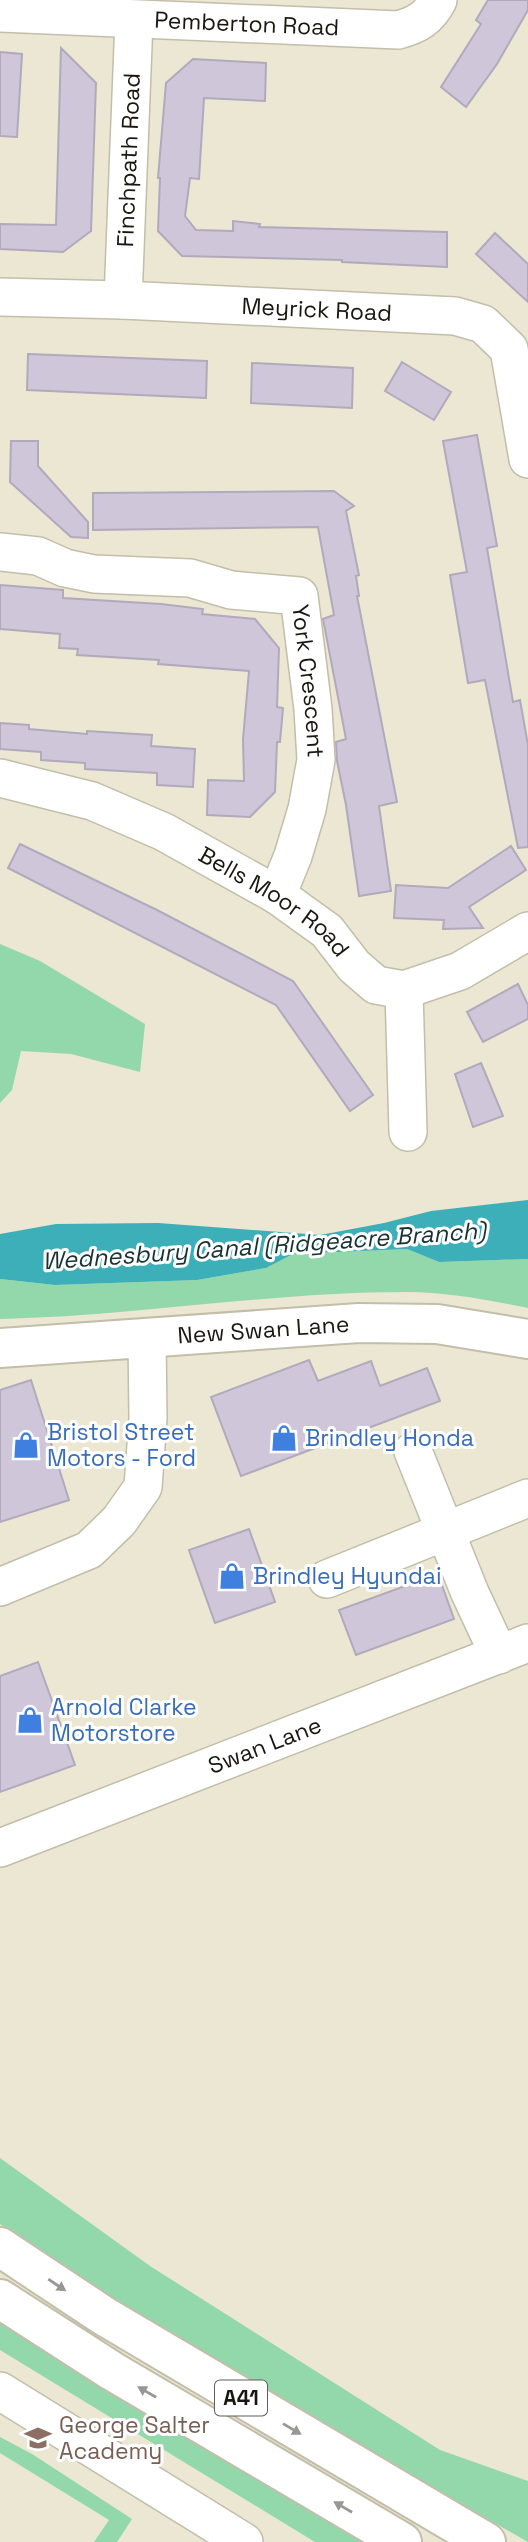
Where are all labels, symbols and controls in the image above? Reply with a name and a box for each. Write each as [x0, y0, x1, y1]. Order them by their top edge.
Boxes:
street label: Pemberton Road [154, 5, 340, 42]
street label: Finchpath Road [110, 72, 147, 248]
street label: Meyrick Road [241, 291, 393, 328]
street label: York Crescent [285, 603, 331, 758]
street label: Bells Moor Road [193, 839, 356, 963]
water label: Wednesbury Canal (Ridgeacre Branch) [41, 1214, 489, 1276]
street label: New Swan Lane [176, 1309, 350, 1351]
place label: Bristol Street Motors - Ford [47, 1417, 196, 1473]
shop icon: Brindley Honda [269, 1423, 299, 1453]
place label: Brindley Honda [305, 1423, 474, 1453]
shop icon: Bristol Street Motors - Ford [11, 1430, 41, 1460]
shop icon: Brindley Hyundai [217, 1561, 247, 1591]
place label: Brindley Hyundai [253, 1561, 442, 1591]
place label: Arnold Clarke Motorstore [51, 1692, 197, 1748]
shop icon: Arnold Clarke Motorstore [15, 1705, 45, 1735]
street label: Swan Lane [204, 1710, 326, 1781]
one-way arrow [47, 2278, 66, 2291]
road number: A41 [215, 2380, 267, 2416]
one-way arrow [138, 2386, 157, 2398]
place label: George Salter Academy [59, 2410, 210, 2466]
school or university icon: George Salter Academy [23, 2423, 53, 2453]
one-way arrow [283, 2423, 302, 2435]
one-way arrow [334, 2501, 353, 2514]

